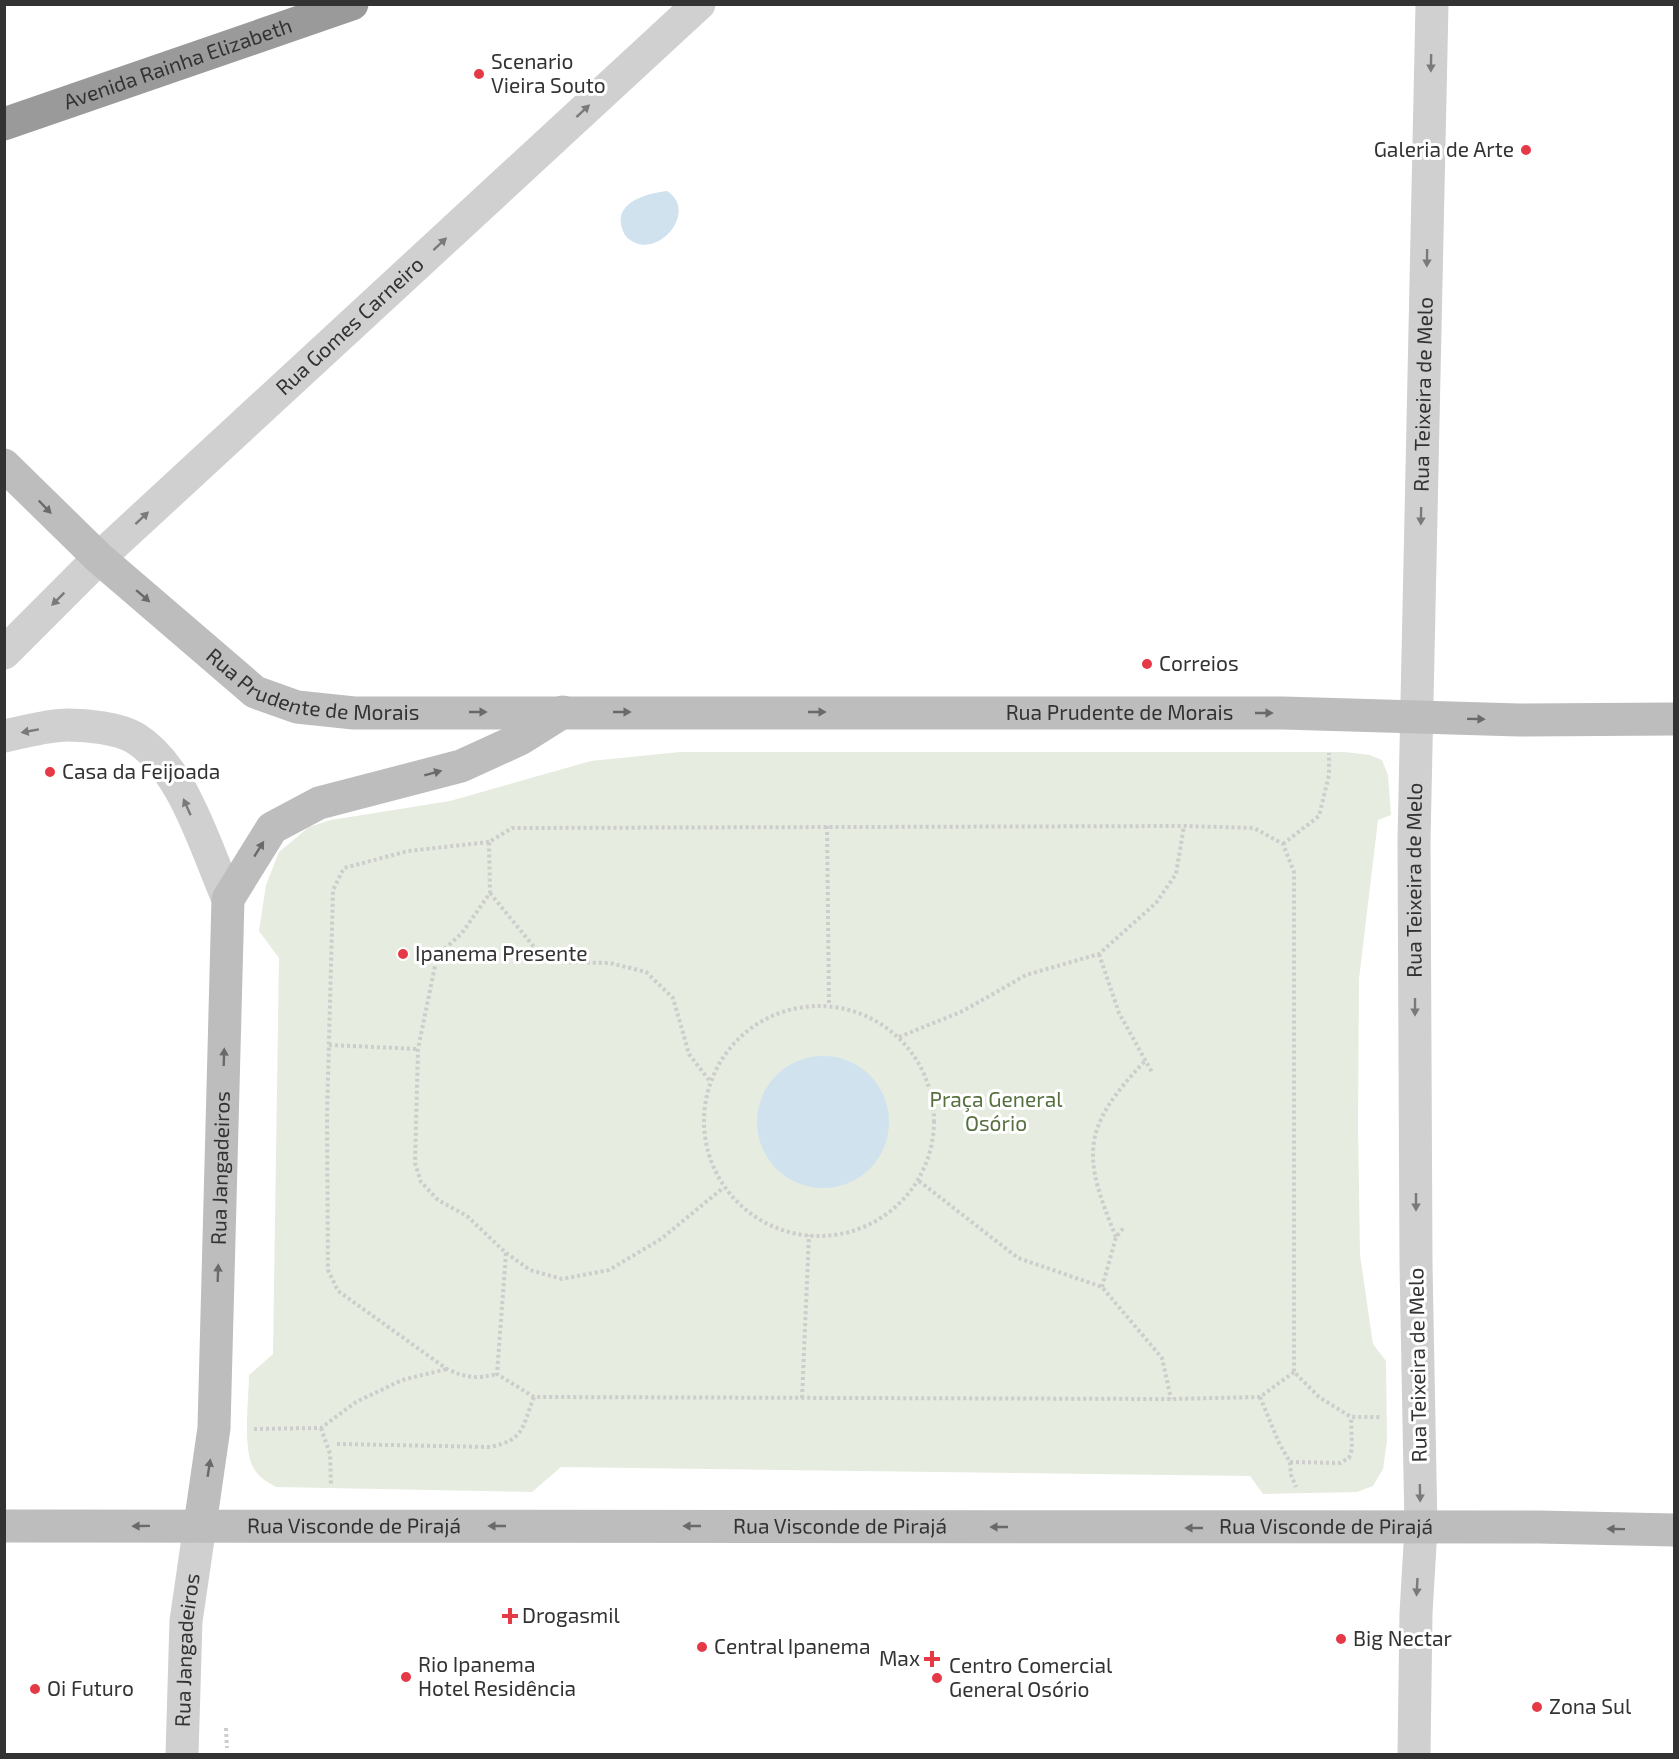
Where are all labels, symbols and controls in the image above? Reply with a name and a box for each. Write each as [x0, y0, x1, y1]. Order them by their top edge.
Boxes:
street label: Avenida Rainha Elizabeth [60, 12, 295, 114]
place label: Scenario Vieira Souto [491, 48, 606, 97]
one-way arrow [1426, 53, 1436, 72]
marker: Scenario Vieira Souto [472, 67, 486, 81]
one-way arrow [576, 105, 590, 119]
place label: Galeria de Arte [1374, 136, 1514, 161]
marker: Galeria de Arte [1519, 143, 1533, 157]
one-way arrow [432, 237, 446, 251]
one-way arrow [1422, 248, 1432, 267]
street label: Rua Gomes Carneiro [270, 251, 428, 399]
street label: Rua Teixeira de Melo [1408, 297, 1437, 492]
one-way arrow [38, 500, 52, 514]
one-way arrow [1417, 506, 1426, 525]
one-way arrow [134, 511, 149, 525]
one-way arrow [135, 589, 150, 602]
one-way arrow [51, 592, 65, 606]
street label: Rua Prudente de Morais [202, 642, 419, 724]
place label: Correios [1159, 650, 1239, 675]
marker: Correios [1140, 657, 1154, 671]
street label: Rua Prudente de Morais [1006, 699, 1233, 724]
one-way arrow [469, 707, 488, 717]
one-way arrow [612, 707, 631, 717]
one-way arrow [807, 707, 826, 717]
one-way arrow [1254, 708, 1273, 718]
one-way arrow [1467, 715, 1486, 724]
one-way arrow [20, 727, 39, 736]
place label: Casa da Feijoada [62, 758, 220, 784]
marker: Casa da Feijoada [43, 765, 57, 779]
one-way arrow [424, 768, 442, 778]
street label: Rua Teixeira de Melo [1400, 782, 1426, 978]
one-way arrow [183, 798, 192, 815]
one-way arrow [254, 841, 265, 857]
place label: Ipanema Presente [415, 940, 588, 965]
marker: Ipanema Presente [396, 947, 410, 961]
one-way arrow [1410, 998, 1420, 1017]
one-way arrow [219, 1048, 229, 1067]
park label: Praça General Osório [930, 1086, 1063, 1135]
street label: Rua Jangadeiros [205, 1091, 234, 1245]
one-way arrow [1411, 1193, 1421, 1212]
one-way arrow [213, 1264, 223, 1283]
street label: Rua Teixeira de Melo [1402, 1267, 1431, 1463]
one-way arrow [205, 1458, 214, 1477]
one-way arrow [1415, 1484, 1425, 1503]
street label: Rua Visconde de Pirajá [247, 1512, 461, 1538]
street label: Rua Visconde de Pirajá [733, 1512, 947, 1539]
street label: Rua Visconde de Pirajá [1219, 1513, 1433, 1539]
one-way arrow [132, 1521, 151, 1531]
one-way arrow [487, 1521, 506, 1531]
one-way arrow [682, 1521, 701, 1531]
one-way arrow [990, 1522, 1009, 1532]
one-way arrow [1185, 1523, 1204, 1533]
one-way arrow [1607, 1524, 1626, 1534]
street label: Rua Jangadeiros [169, 1571, 204, 1727]
one-way arrow [1413, 1577, 1422, 1596]
place label: Drogasmil [522, 1602, 620, 1627]
marker: Drogasmil [503, 1609, 517, 1623]
place label: Big Nectar [1353, 1625, 1453, 1650]
marker: Big Nectar [1334, 1632, 1348, 1646]
place label: Central Ipanema [714, 1633, 870, 1658]
marker: Central Ipanema [695, 1640, 709, 1654]
place label: Max [879, 1645, 920, 1670]
place label: Rio Ipanema Hotel Residência [418, 1651, 576, 1700]
marker: Max [925, 1652, 939, 1666]
place label: Centro Comercial General Osório [949, 1652, 1113, 1701]
marker: Rio Ipanema Hotel Residência [399, 1670, 413, 1684]
marker: Centro Comercial General Osório [930, 1671, 944, 1685]
place label: Oi Futuro [47, 1675, 134, 1700]
marker: Oi Futuro [28, 1682, 42, 1696]
place label: Zona Sul [1549, 1693, 1632, 1718]
marker: Zona Sul [1530, 1700, 1544, 1714]

